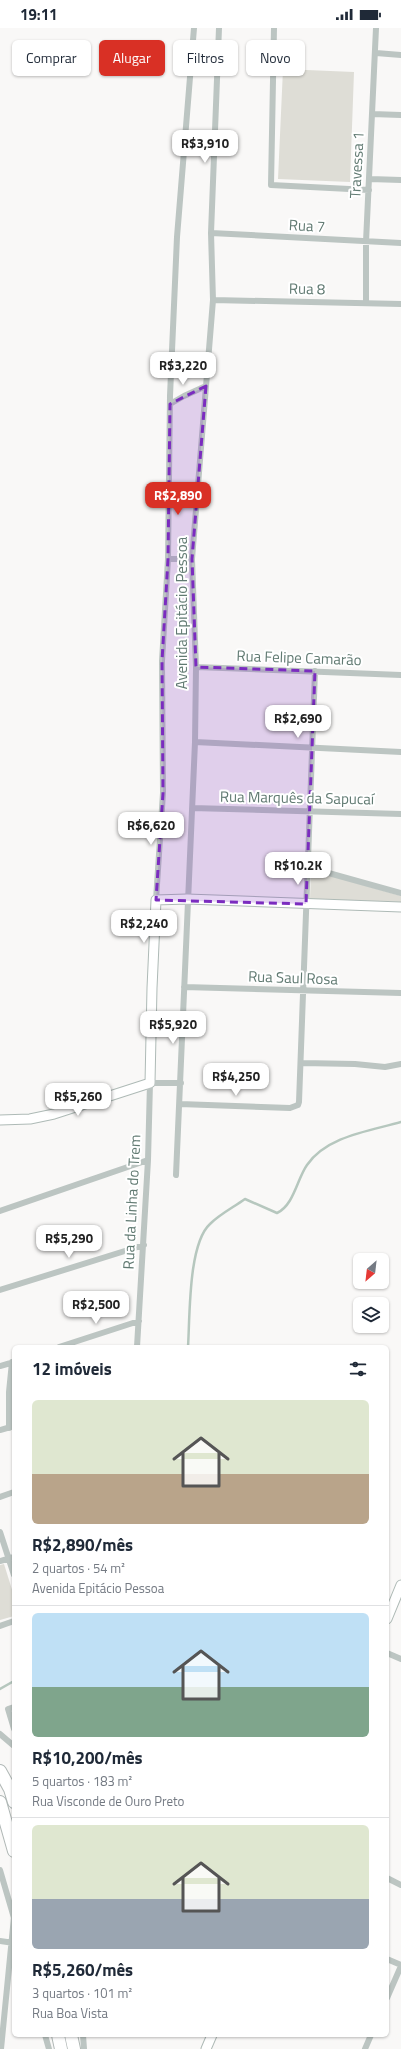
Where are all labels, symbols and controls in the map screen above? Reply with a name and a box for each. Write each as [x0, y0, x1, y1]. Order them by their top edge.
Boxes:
text: 19:11 [20, 3, 57, 26]
chip: Comprar [12, 40, 91, 76]
chip: Alugar [99, 40, 165, 76]
chip: Filtros [173, 40, 238, 76]
chip: Novo [246, 40, 305, 76]
pin: R$3,910 [168, 130, 242, 164]
street label: Travessa 1 [343, 131, 370, 199]
text: R$3,910 [181, 133, 229, 153]
street label: Rua 7 [288, 213, 326, 238]
street label: Rua 8 [289, 277, 325, 300]
pin: R$3,220 [146, 352, 220, 386]
text: R$3,220 [159, 355, 207, 375]
pin: R$2,890 [141, 482, 215, 516]
text: R$2,890 [154, 485, 202, 505]
street label: Avenida Epitácio Pessoa [170, 536, 193, 689]
street label: Rua Felipe Camarão [236, 644, 362, 671]
pin: R$2,690 [261, 705, 335, 739]
text: R$2,690 [274, 708, 322, 728]
street label: Rua Marquês da Sapucaí [220, 785, 376, 810]
pin: R$6,620 [114, 812, 188, 846]
text: R$6,620 [127, 815, 175, 835]
pin: R$10.2K [261, 852, 335, 886]
text: R$10.2K [274, 855, 322, 875]
pin: R$2,240 [107, 910, 181, 944]
text: R$2,240 [120, 913, 168, 933]
street label: Rua Saul Rosa [248, 964, 339, 991]
pin: R$5,920 [136, 1011, 210, 1045]
text: R$5,920 [149, 1014, 197, 1034]
pin: R$4,250 [199, 1063, 273, 1097]
text: R$4,250 [212, 1066, 260, 1086]
pin: R$5,260 [41, 1083, 115, 1117]
text: R$5,260 [54, 1086, 102, 1106]
street label: Rua da Linha do Trem [116, 1134, 147, 1270]
pin: R$5,290 [32, 1225, 106, 1259]
text: R$5,290 [45, 1228, 93, 1248]
north arrow [353, 1253, 389, 1289]
map controls [353, 1253, 389, 1333]
pin: R$2,500 [59, 1291, 133, 1325]
text: R$2,500 [72, 1294, 120, 1314]
button: layers [353, 1297, 389, 1333]
text: 12 imóveis [32, 1356, 112, 1382]
icon: filters [347, 1358, 369, 1380]
icon: home [165, 1426, 237, 1498]
text: R$2,890/mês [32, 1532, 133, 1558]
text: 2 quartos · 54 m² [32, 1558, 125, 1578]
text: Avenida Epitácio Pessoa [32, 1578, 164, 1598]
icon: home [165, 1639, 237, 1711]
text: R$10,200/mês [32, 1745, 143, 1771]
text: 5 quartos · 183 m² [32, 1771, 132, 1791]
text: Rua Visconde de Ouro Preto [32, 1791, 184, 1811]
icon: home [165, 1851, 237, 1923]
text: R$5,260/mês [32, 1957, 133, 1983]
text: 3 quartos · 101 m² [32, 1983, 132, 2003]
text: Rua Boa Vista [32, 2003, 108, 2023]

